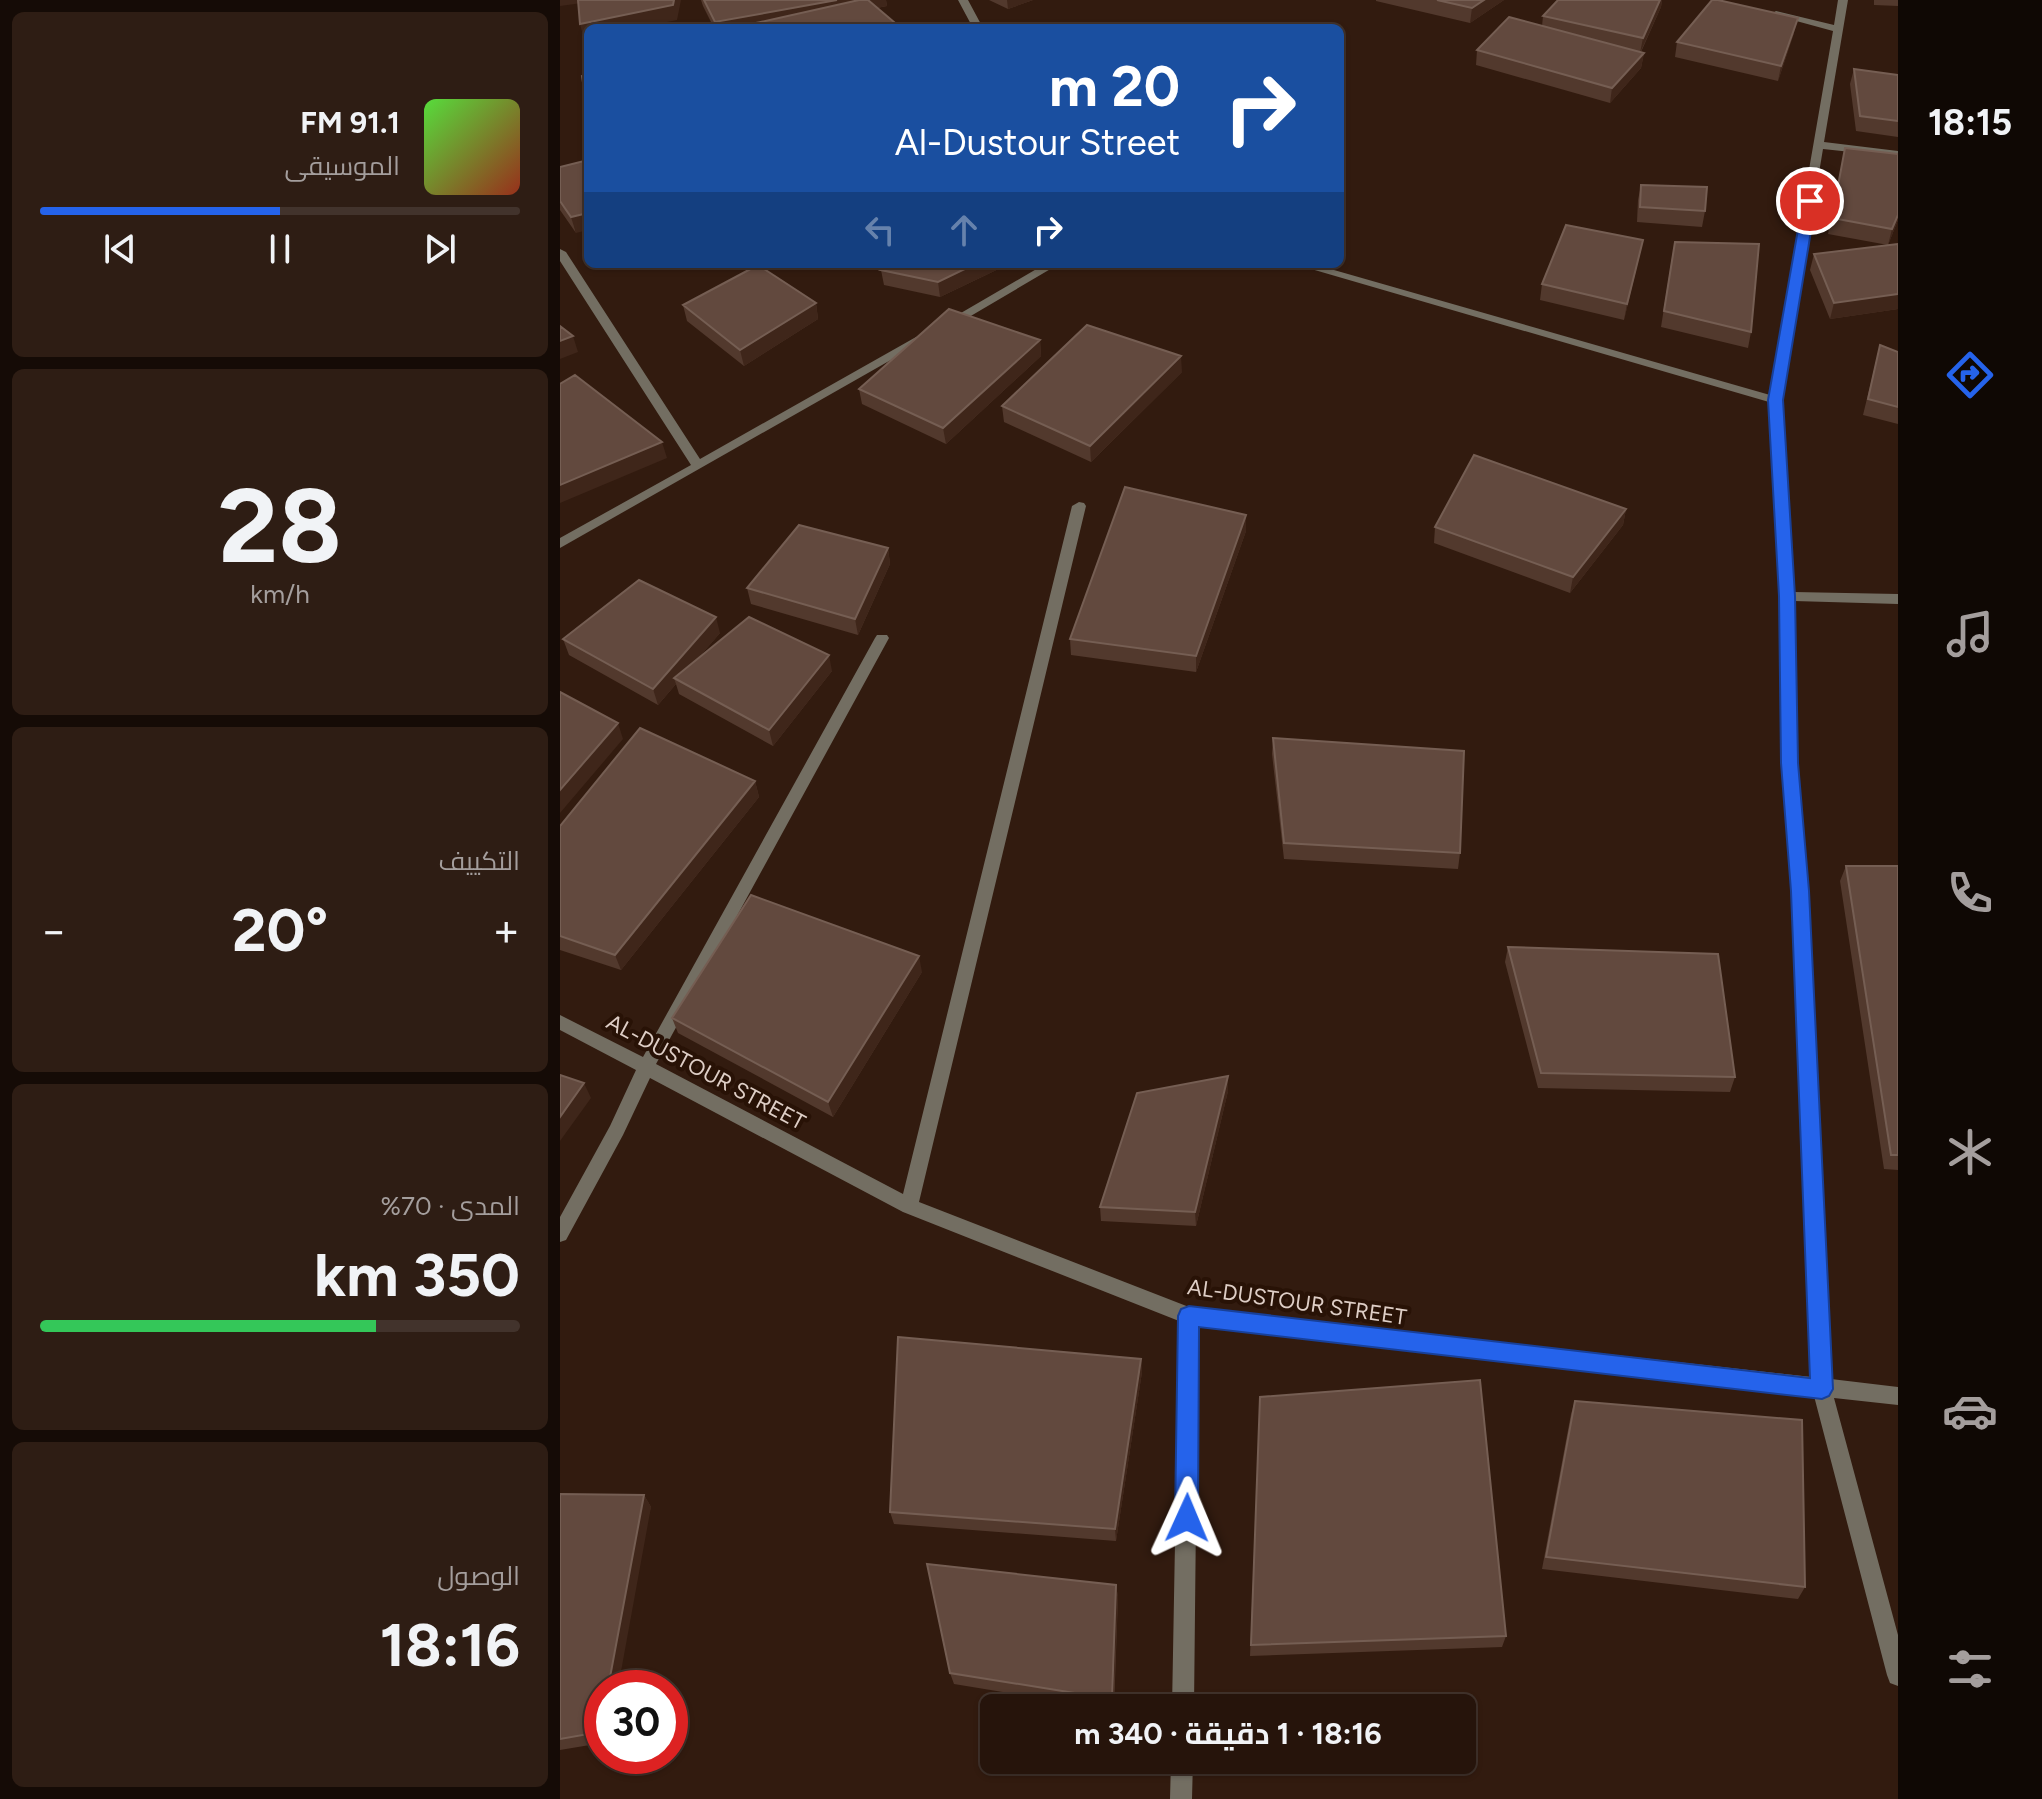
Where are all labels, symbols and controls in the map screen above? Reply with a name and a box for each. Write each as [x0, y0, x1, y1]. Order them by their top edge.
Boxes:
text: 20 m [1049, 53, 1180, 120]
icon: right [1208, 56, 1312, 160]
text: 18:15 [1928, 101, 2012, 144]
text: 91.1 FM [300, 104, 400, 141]
text: Al-Dustour Street [895, 121, 1180, 164]
text: الموسيقى [285, 150, 400, 182]
pin [1776, 167, 1844, 235]
icon: arrive [1788, 179, 1832, 223]
icon: left [858, 208, 902, 252]
icon: ahead [942, 208, 986, 252]
icon: right [1026, 208, 1070, 252]
icon: previous [98, 227, 142, 271]
icon: pause [258, 227, 302, 271]
icon: next [418, 227, 462, 271]
icon: directions [1942, 347, 1998, 403]
text: 28 [218, 463, 342, 588]
text: km/h [250, 578, 310, 610]
icon: music [1942, 606, 1998, 662]
text: التكييف [438, 845, 520, 877]
icon: phone [1942, 865, 1998, 921]
text: 20° [232, 894, 328, 966]
text: − [40, 904, 67, 957]
text: + [493, 904, 520, 957]
street label: AL-DUSTOUR STREET [602, 1008, 810, 1136]
icon: climate [1942, 1124, 1998, 1180]
text: المدى · 70% [381, 1190, 520, 1222]
text: 350 km [314, 1239, 520, 1311]
street label: AL-DUSTOUR STREET [1186, 1273, 1408, 1331]
icon: car [1942, 1383, 1998, 1439]
position arrow [1145, 1476, 1229, 1560]
text: الوصول [437, 1560, 520, 1592]
text: 18:16 [380, 1609, 520, 1681]
icon: filters [1942, 1641, 1998, 1697]
speed limit sign: 30 [584, 1670, 688, 1774]
text: 18:16 · 1 دقيقة · 340 m [1074, 1715, 1382, 1752]

